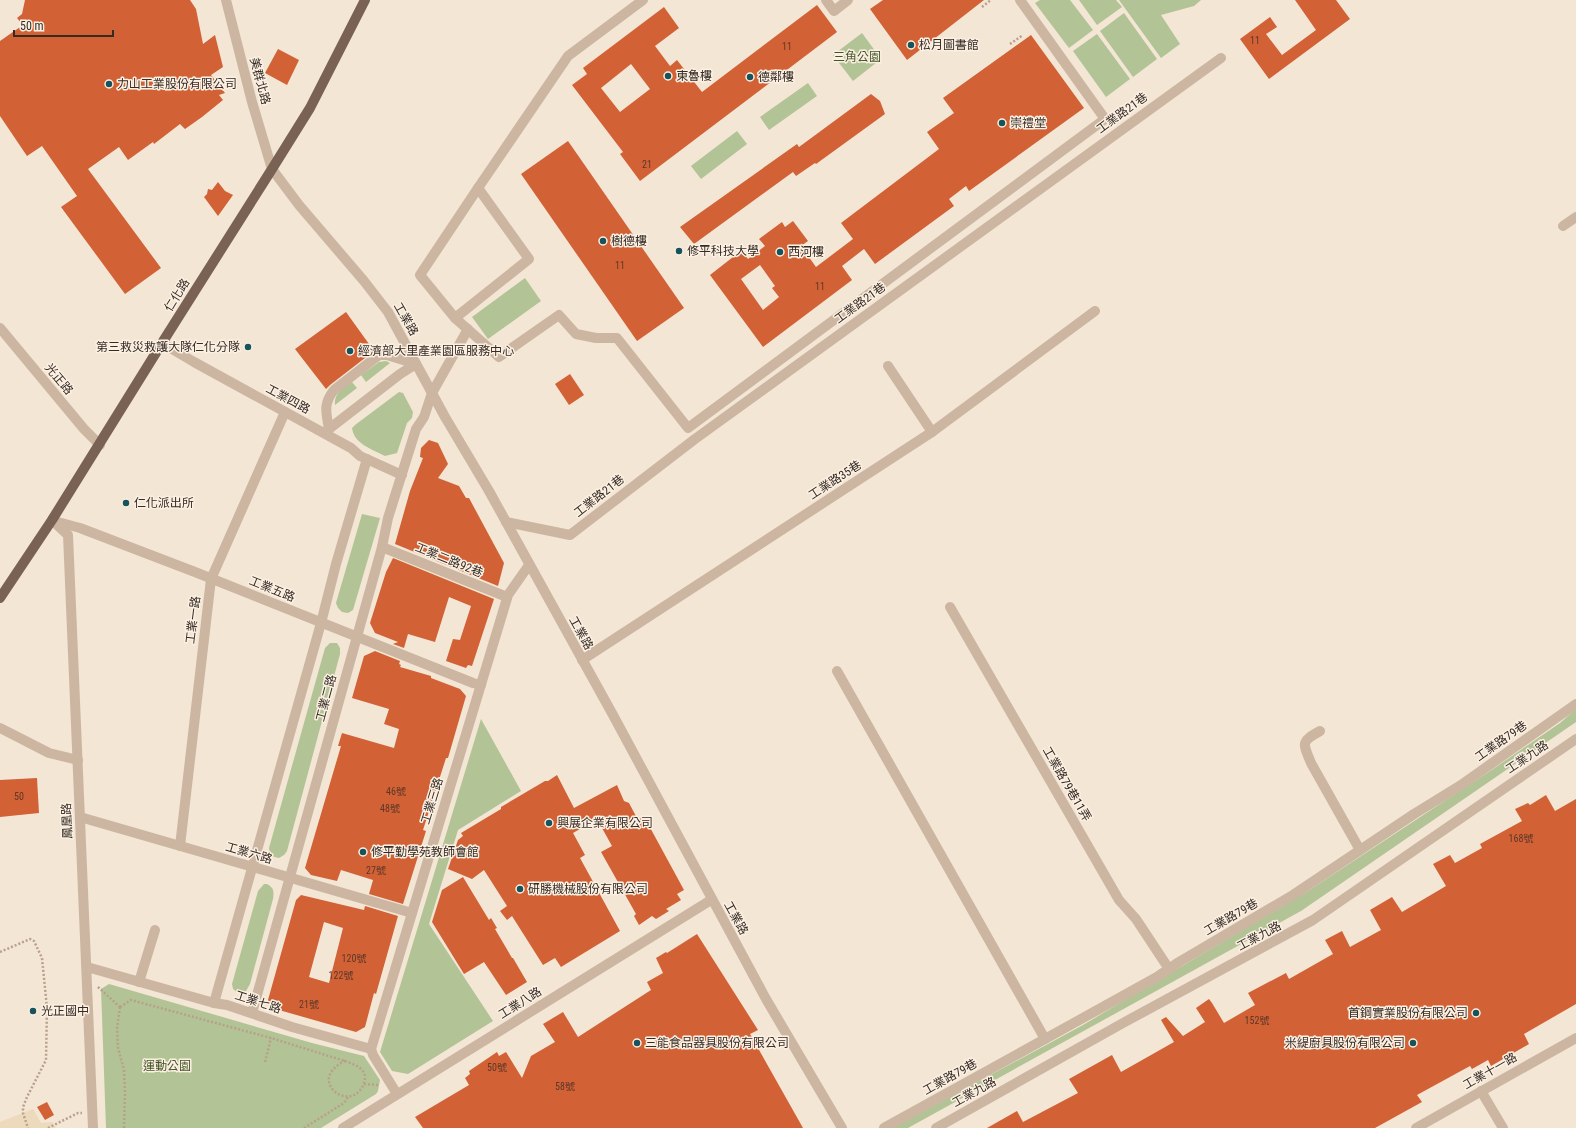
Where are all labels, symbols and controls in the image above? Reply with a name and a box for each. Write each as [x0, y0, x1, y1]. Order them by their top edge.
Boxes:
scale bar [14, 12, 113, 38]
text: 50 m [20, 19, 44, 33]
house number: 11 [1250, 35, 1260, 46]
place label: 松月圖書館 [919, 38, 979, 52]
marker: 松月圖書館 [906, 40, 916, 50]
house number: 11 [782, 41, 792, 52]
park label: 三角公園 [833, 50, 881, 64]
street label: 美群北路 [247, 56, 273, 106]
place label: 東魯樓 [676, 69, 712, 83]
place label: 德鄰樓 [758, 70, 794, 84]
marker: 東魯樓 [663, 71, 673, 81]
marker: 德鄰樓 [745, 72, 755, 82]
place label: 力山工業股份有限公司 [117, 77, 237, 91]
marker: 力山工業股份有限公司 [104, 79, 114, 89]
street label: 工業路21巷 [1094, 90, 1150, 136]
place label: 崇禮堂 [1010, 116, 1046, 130]
marker: 崇禮堂 [997, 118, 1007, 128]
house number: 21 [642, 159, 652, 170]
place label: 樹德樓 [611, 234, 647, 248]
marker: 樹德樓 [598, 236, 608, 246]
place label: 修平科技大學 [687, 244, 759, 258]
place label: 西河樓 [788, 245, 824, 259]
marker: 修平科技大學 [674, 246, 684, 256]
marker: 西河樓 [775, 247, 785, 257]
house number: 11 [615, 260, 625, 271]
street label: 仁化路 [162, 276, 192, 314]
street label: 工業路21巷 [832, 280, 888, 326]
house number: 11 [815, 281, 825, 292]
street label: 工業路 [391, 300, 421, 338]
place label: 第三救災救護大隊仁化分隊 [96, 340, 240, 354]
marker: 第三救災救護大隊仁化分隊 [243, 342, 253, 352]
place label: 經濟部大里產業園區服務中心 [358, 344, 514, 358]
marker: 經濟部大里產業園區服務中心 [345, 346, 355, 356]
street label: 光正路 [42, 361, 76, 397]
street label: 工業四路 [264, 382, 312, 416]
street label: 工業路35巷 [806, 458, 864, 502]
street label: 工業路21巷 [571, 472, 627, 520]
place label: 仁化派出所 [134, 496, 194, 510]
marker: 仁化派出所 [121, 498, 131, 508]
street label: 工業二路92巷 [413, 540, 485, 580]
street label: 工業五路 [247, 574, 297, 604]
street label: 工業一路 [183, 595, 203, 645]
street label: 工業路 [566, 614, 596, 652]
street label: 工業二路 [313, 673, 339, 723]
street label: 工業路79巷 [1472, 718, 1530, 764]
street label: 工業九路 [1503, 738, 1551, 776]
street label: 工業路79巷11弄 [1040, 744, 1094, 824]
street label: 工業三路 [418, 776, 446, 826]
house number: 46號 [386, 786, 406, 797]
house number: 50 [14, 791, 24, 802]
street label: 鳳凰路 [59, 803, 75, 839]
house number: 48號 [380, 803, 400, 814]
place label: 興展企業有限公司 [557, 816, 653, 830]
marker: 興展企業有限公司 [544, 818, 554, 828]
house number: 168號 [1509, 833, 1533, 844]
street label: 工業六路 [224, 840, 274, 866]
place label: 修平勤學苑教師會館 [371, 845, 479, 859]
marker: 修平勤學苑教師會館 [358, 847, 368, 857]
house number: 27號 [366, 865, 386, 876]
place label: 研勝機械股份有限公司 [528, 882, 648, 896]
marker: 研勝機械股份有限公司 [515, 884, 525, 894]
street label: 工業路79巷 [1202, 896, 1260, 938]
street label: 工業路 [721, 899, 751, 937]
street label: 工業九路 [1235, 919, 1283, 953]
house number: 120號 [342, 953, 366, 964]
house number: 122號 [329, 970, 353, 981]
street label: 工業八路 [496, 984, 544, 1022]
street label: 工業七路 [233, 988, 283, 1016]
house number: 21號 [299, 999, 319, 1010]
place label: 光正國中 [41, 1004, 89, 1018]
marker: 光正國中 [28, 1006, 38, 1016]
place label: 首鋼實業股份有限公司 [1348, 1006, 1468, 1020]
marker: 首鋼實業股份有限公司 [1471, 1008, 1481, 1018]
house number: 152號 [1245, 1015, 1269, 1026]
place label: 三能食品器具股份有限公司 [645, 1036, 789, 1050]
place label: 米緹廚具股份有限公司 [1285, 1036, 1405, 1050]
marker: 三能食品器具股份有限公司 [632, 1038, 642, 1048]
marker: 米緹廚具股份有限公司 [1408, 1038, 1418, 1048]
street label: 工業十一路 [1461, 1050, 1519, 1092]
street label: 工業路79巷 [920, 1056, 980, 1098]
park label: 運動公園 [143, 1059, 191, 1073]
house number: 50號 [487, 1062, 507, 1073]
street label: 工業九路 [950, 1074, 998, 1110]
house number: 58號 [555, 1081, 575, 1092]

